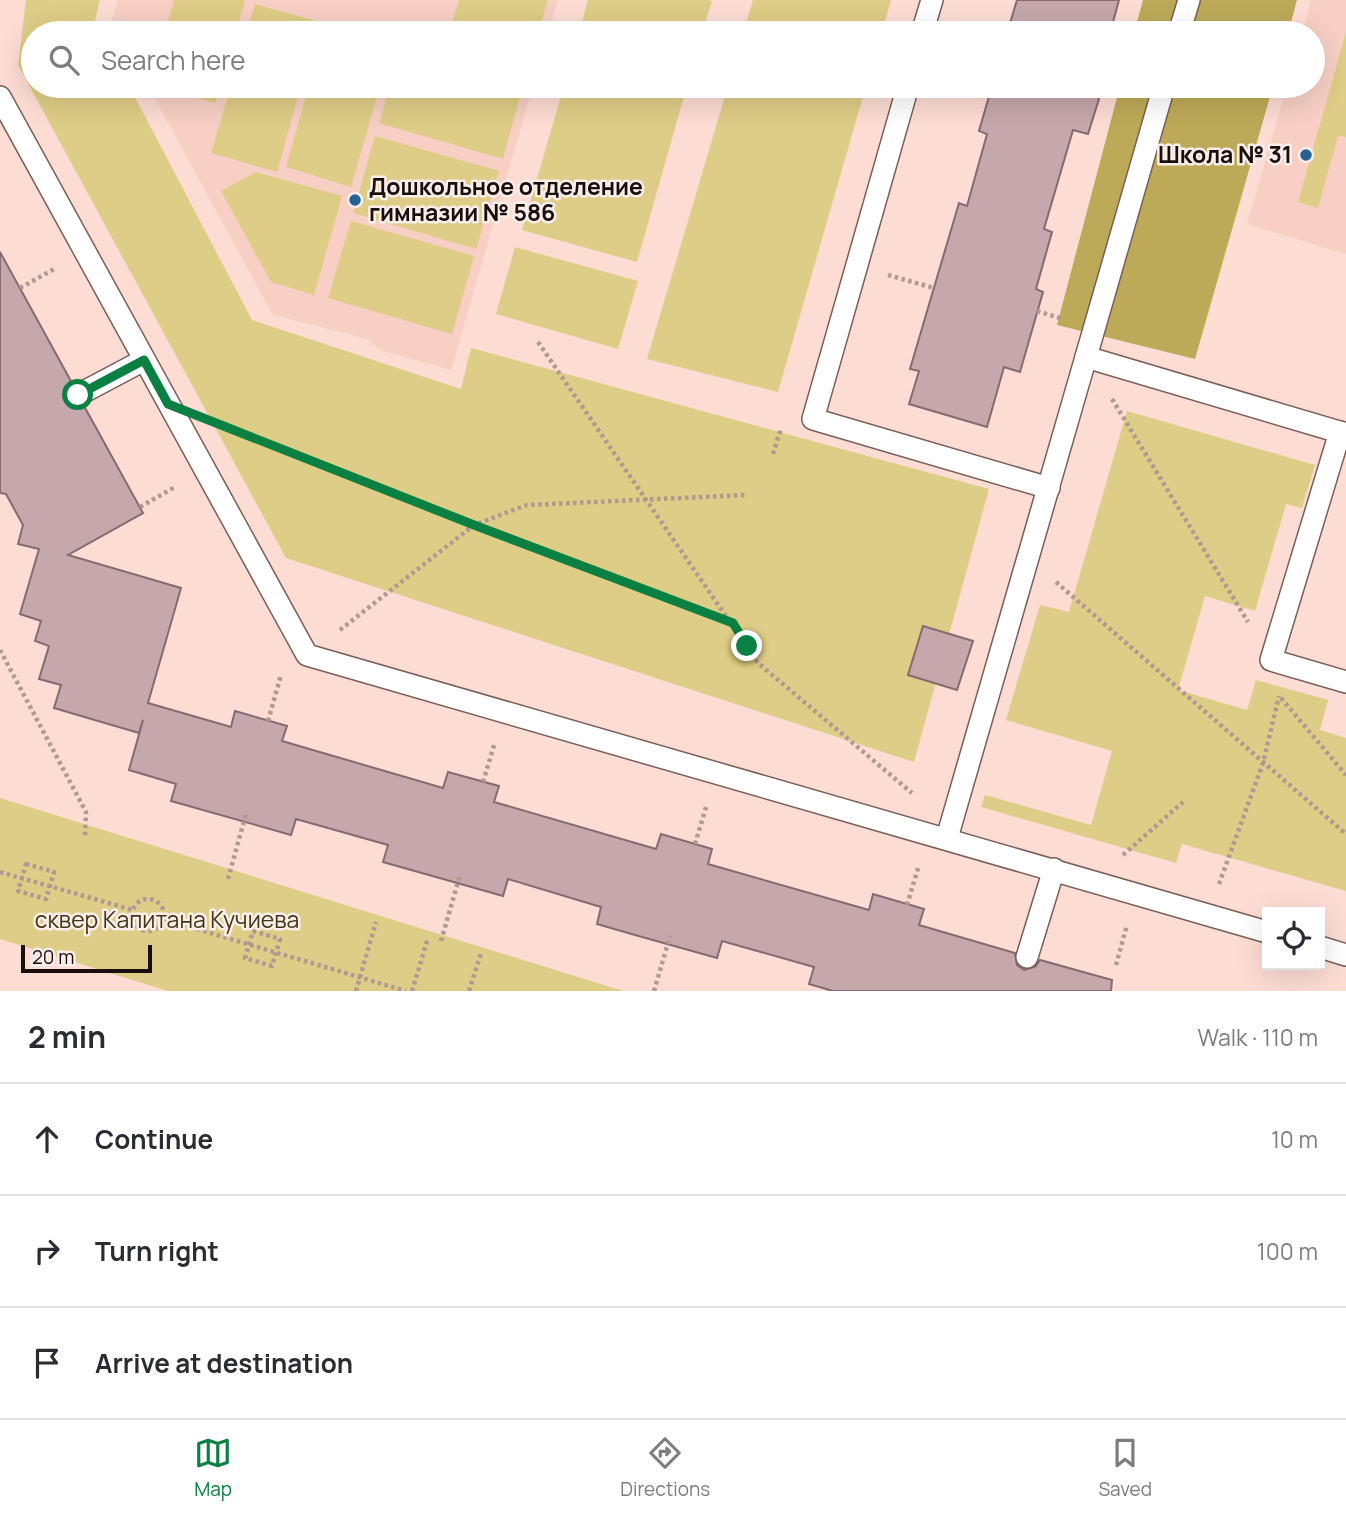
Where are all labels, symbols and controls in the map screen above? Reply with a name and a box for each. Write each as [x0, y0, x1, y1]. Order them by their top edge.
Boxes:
search box [21, 21, 1325, 98]
icon: search [45, 41, 83, 79]
text: Search here [101, 42, 246, 78]
place label: Школа № 31 [1158, 138, 1292, 170]
marker: Школа № 31 [1298, 147, 1314, 163]
place label: Дошкольное отделение гимназии № 586 [369, 170, 643, 228]
marker: Дошкольное отделение гимназии № 586 [347, 192, 363, 208]
route start [62, 379, 93, 410]
route end [731, 630, 762, 661]
park label: сквер Капитана Кучиева [35, 903, 299, 935]
map controls [1262, 907, 1325, 970]
button: locate [1262, 907, 1325, 970]
scale bar [21, 942, 152, 974]
text: 20 m [32, 944, 74, 970]
text: 2 min [28, 1016, 106, 1057]
text: Walk · 110 m [1197, 1021, 1318, 1053]
icon: ahead [28, 1120, 66, 1158]
text: Continue [95, 1121, 213, 1157]
text: 10 m [1271, 1123, 1318, 1155]
icon: right [28, 1232, 66, 1270]
text: Turn right [95, 1233, 219, 1269]
text: 100 m [1257, 1235, 1318, 1267]
icon: arrive [28, 1344, 66, 1382]
text: Arrive at destination [95, 1345, 353, 1381]
tab: Map [194, 1434, 232, 1502]
tab: Directions [620, 1434, 710, 1502]
tab: Saved [1098, 1434, 1152, 1502]

